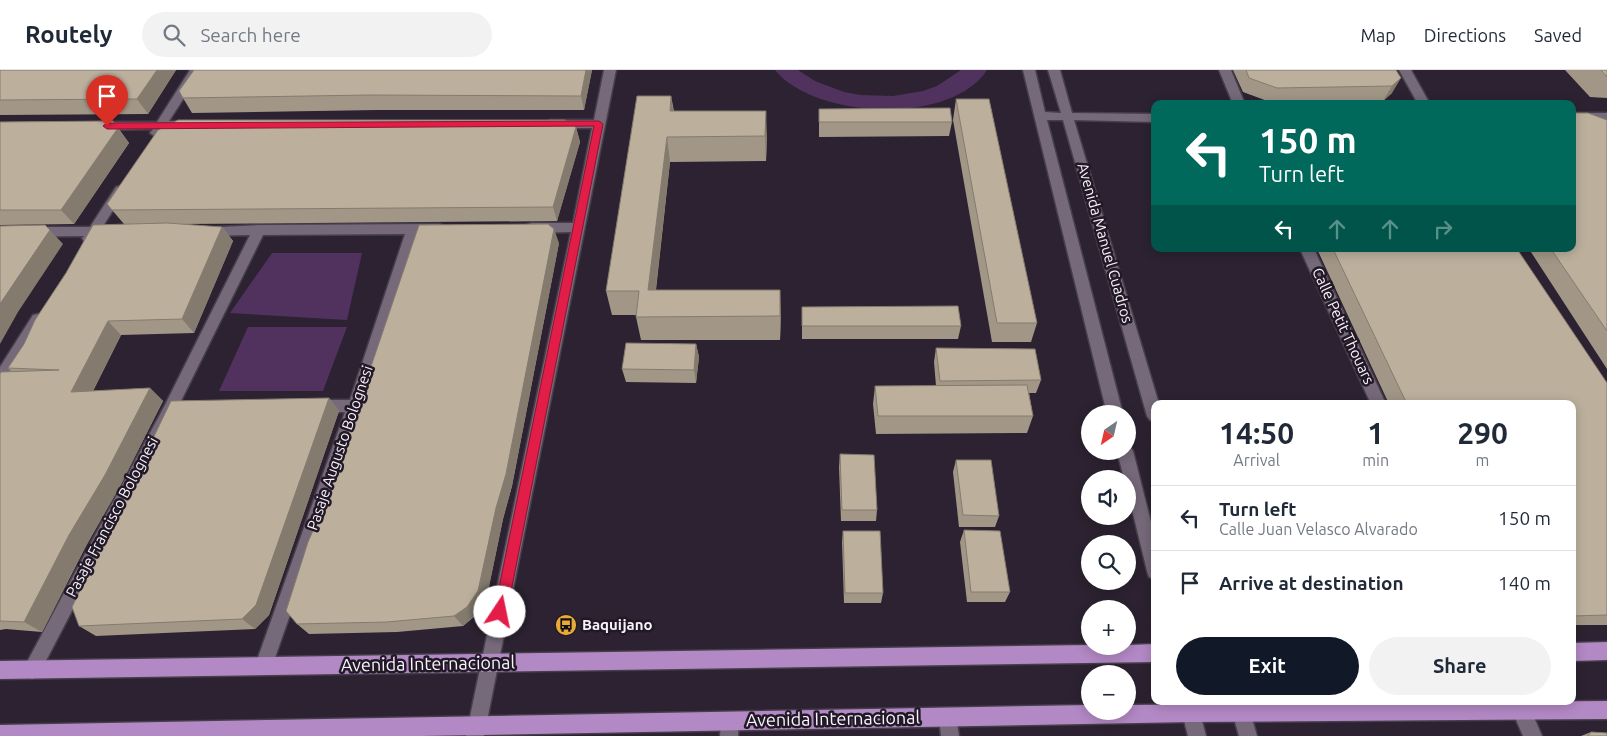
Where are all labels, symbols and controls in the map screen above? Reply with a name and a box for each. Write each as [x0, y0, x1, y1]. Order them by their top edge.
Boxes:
search box [142, 12, 492, 57]
text: Routely [25, 21, 112, 48]
icon: search [160, 21, 188, 49]
text: Search here [200, 24, 301, 46]
text: Map [1360, 25, 1396, 45]
text: Directions [1424, 25, 1506, 45]
text: Saved [1534, 25, 1582, 45]
pin [86, 75, 128, 126]
icon: arrive [93, 82, 121, 110]
icon: left [1176, 120, 1241, 185]
text: 150 m [1259, 120, 1357, 160]
street label: Avenida Manuel Cuadros [1074, 161, 1137, 325]
text: Turn left [1259, 161, 1344, 186]
icon: left [1270, 215, 1298, 243]
icon: ahead [1323, 215, 1351, 243]
icon: ahead [1376, 215, 1404, 243]
icon: right [1429, 215, 1457, 243]
street label: Calle Petit Thouars [1309, 265, 1378, 387]
street label: Pasaje Augusto Bolognesi [303, 363, 376, 532]
north arrow [1081, 405, 1136, 460]
map controls [1081, 405, 1136, 720]
text: 14:50 [1219, 416, 1294, 450]
text: 1 [1367, 416, 1384, 450]
text: 290 [1457, 416, 1508, 450]
street label: Pasaje Francisco Bolognesi [62, 434, 161, 600]
text: Arrival [1233, 451, 1280, 469]
text: min [1362, 451, 1389, 469]
text: m [1476, 451, 1489, 469]
button: sound [1081, 470, 1136, 525]
text: Turn left [1219, 498, 1297, 520]
icon: left [1176, 504, 1204, 532]
text: 150 m [1498, 507, 1551, 529]
text: Calle Juan Velasco Alvarado [1219, 520, 1418, 538]
button: search [1081, 535, 1136, 590]
icon: arrive [1176, 569, 1204, 597]
text: Arrive at destination [1219, 572, 1404, 594]
text: 140 m [1498, 572, 1551, 594]
position arrow [473, 585, 525, 637]
button: + [1081, 600, 1136, 655]
bus stop icon: Baquijano [554, 613, 578, 637]
place label: Baquijano [582, 616, 653, 633]
button: Exit [1176, 637, 1359, 695]
button: Share [1369, 637, 1551, 695]
street label: Avenida Internacional [341, 651, 516, 675]
button: − [1081, 665, 1136, 720]
street label: Avenida Internacional [746, 706, 921, 730]

